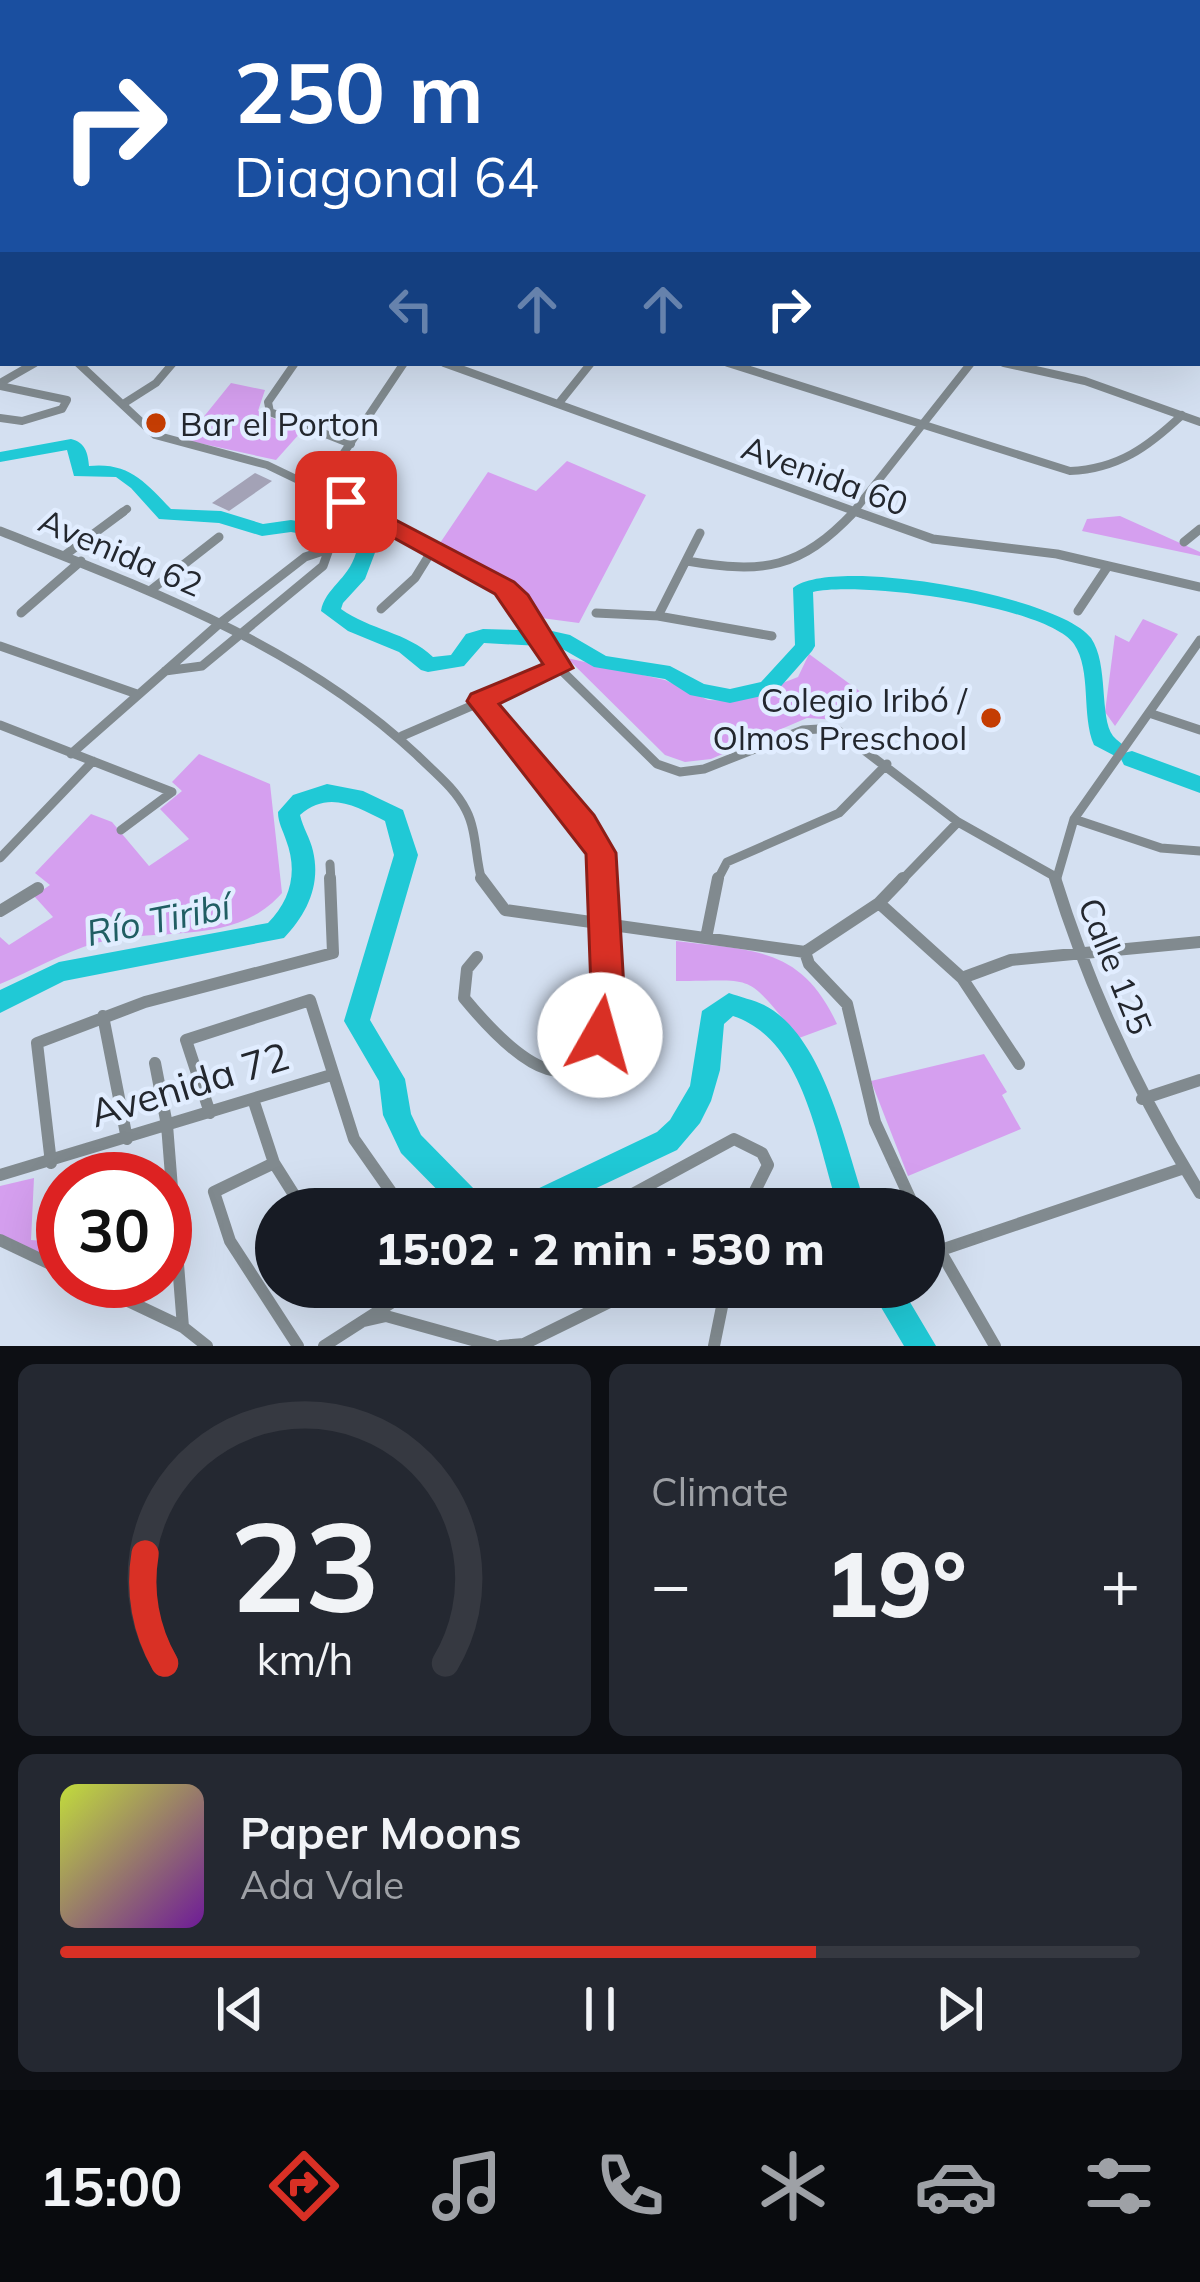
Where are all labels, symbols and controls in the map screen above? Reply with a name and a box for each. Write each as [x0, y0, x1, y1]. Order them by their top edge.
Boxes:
text: 250 m [234, 39, 484, 144]
icon: right [36, 48, 192, 204]
text: Diagonal 64 [234, 143, 539, 211]
icon: left [378, 276, 444, 342]
icon: ahead [504, 276, 570, 342]
icon: ahead [630, 276, 696, 342]
icon: right [756, 276, 822, 342]
place label: Bar el Porton [180, 403, 379, 444]
marker: Bar el Porton [143, 410, 169, 436]
street label: Avenida 60 [736, 426, 914, 524]
pin [295, 451, 397, 553]
icon: arrive [313, 469, 379, 535]
street label: Avenida 62 [33, 499, 209, 605]
place label: Colegio Iribó / Olmos Preschool [712, 679, 969, 758]
marker: Colegio Iribó / Olmos Preschool [978, 705, 1004, 731]
water label: Río Tiribí [82, 882, 238, 955]
street label: Calle 125 [1070, 892, 1162, 1040]
position arrow [537, 972, 663, 1098]
street label: Avenida 72 [84, 1031, 294, 1137]
speed limit sign: 30 [36, 1152, 192, 1308]
text: 15:02 · 2 min · 530 m [375, 1220, 825, 1276]
text: Climate [651, 1467, 789, 1516]
text: 23 [230, 1487, 379, 1643]
text: 19° [824, 1527, 967, 1640]
text: − [651, 1542, 691, 1625]
text: + [1100, 1542, 1140, 1625]
text: km/h [256, 1632, 353, 1686]
text: Paper Moons [240, 1804, 522, 1860]
text: Ada Vale [240, 1860, 404, 1909]
icon: previous [207, 1976, 273, 2042]
icon: pause [567, 1976, 633, 2042]
icon: next [927, 1976, 993, 2042]
icon: directions [262, 2144, 346, 2228]
icon: music [425, 2144, 509, 2228]
icon: phone [588, 2144, 672, 2228]
icon: climate [751, 2144, 835, 2228]
icon: car [914, 2144, 998, 2228]
icon: filters [1077, 2144, 1161, 2228]
text: 15:00 [40, 2152, 183, 2220]

